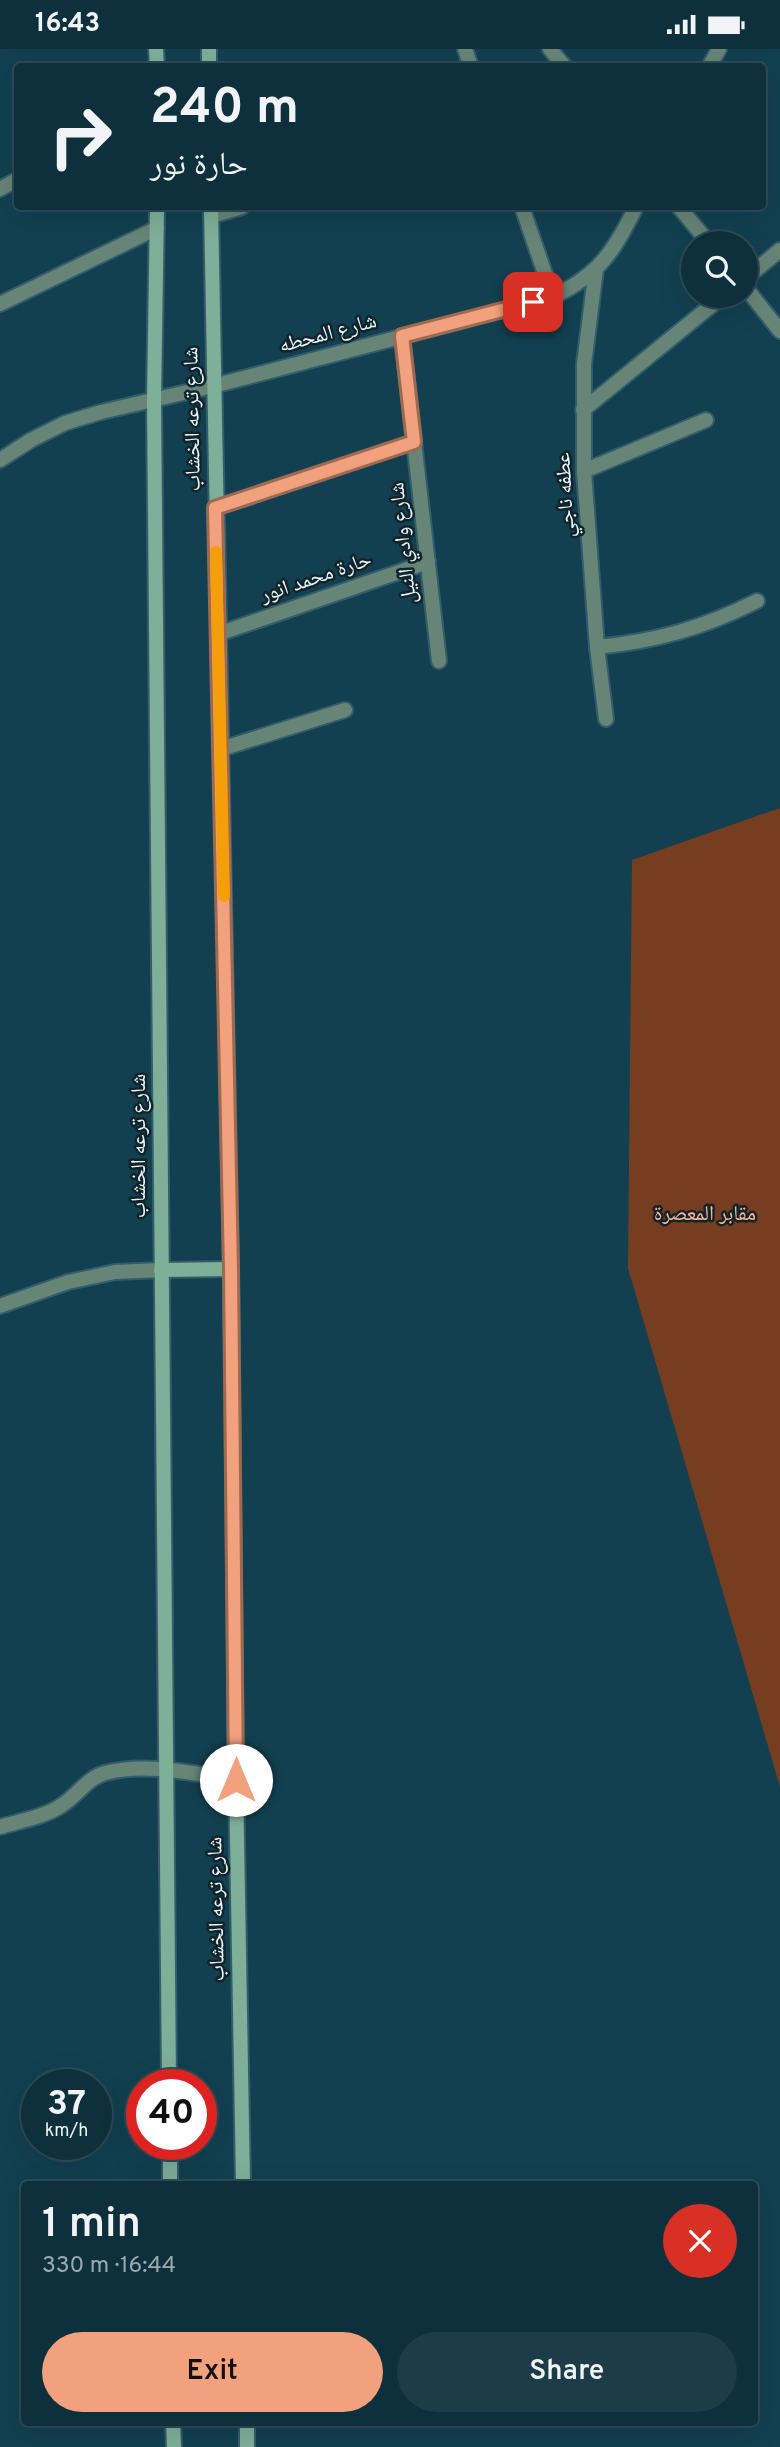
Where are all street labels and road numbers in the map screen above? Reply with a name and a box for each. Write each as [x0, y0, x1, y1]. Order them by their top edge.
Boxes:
street label: شارع المحطه [276, 308, 380, 360]
street label: شارع ترعه الخشاب [178, 347, 208, 491]
street label: عطفه ناجي [550, 451, 583, 538]
street label: شارع وادي النيل [384, 481, 425, 605]
street label: حارة محمد انور [256, 546, 375, 610]
street label: شارع ترعه الخشاب [126, 1074, 153, 1218]
street label: شارع ترعه الخشاب [202, 1837, 232, 1981]

